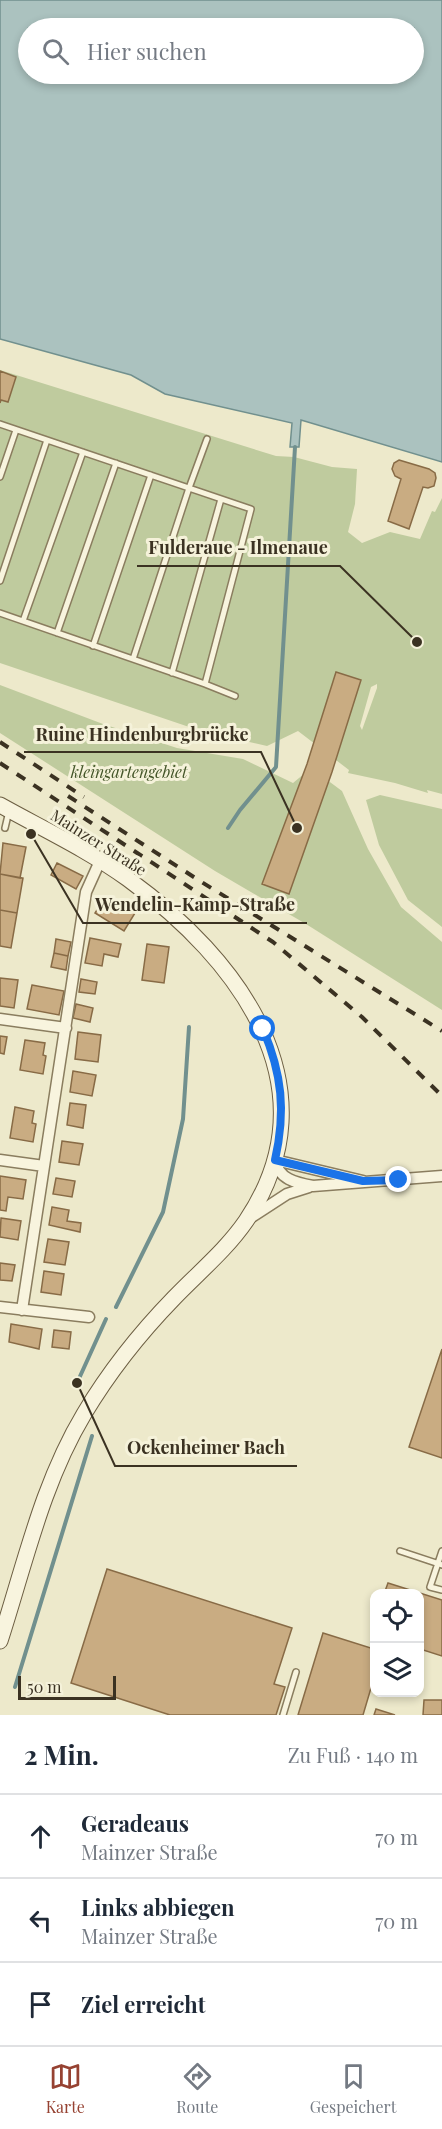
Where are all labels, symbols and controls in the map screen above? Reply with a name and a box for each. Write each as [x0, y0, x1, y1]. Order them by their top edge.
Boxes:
search box [18, 18, 424, 84]
icon: search [39, 35, 72, 68]
text: Hier suchen [87, 36, 207, 66]
callout: Fulderaue - Ilmenaue [137, 530, 340, 566]
text: Fulderaue - Ilmenaue [148, 535, 328, 559]
callout: Ruine Hindenburgbrücke [24, 716, 261, 752]
text: Ruine Hindenburgbrücke [35, 722, 249, 746]
park label: kleingartengebiet [70, 761, 188, 782]
street label: Mainzer Straße [47, 804, 151, 880]
callout: Wendelin-Kamp-Straße [83, 887, 307, 923]
text: Wendelin-Kamp-Straße [94, 892, 295, 916]
route start [249, 1015, 275, 1041]
route end [385, 1166, 411, 1192]
callout: Ockenheimer Bach [115, 1430, 297, 1466]
text: Ockenheimer Bach [127, 1435, 285, 1459]
map controls [370, 1589, 424, 1697]
button: locate [370, 1589, 424, 1643]
button: layers [370, 1643, 424, 1697]
scale bar [18, 1673, 116, 1700]
text: 50 m [27, 1676, 61, 1697]
text: 2 Min. [24, 1737, 99, 1772]
text: Zu Fuß · 140 m [288, 1741, 418, 1768]
text: Geradeaus [81, 1808, 189, 1838]
icon: ahead [24, 1820, 57, 1853]
text: 70 m [375, 1823, 418, 1850]
text: Mainzer Straße [81, 1838, 218, 1865]
text: Links abbiegen [81, 1892, 235, 1922]
icon: left [24, 1904, 57, 1937]
text: 70 m [375, 1907, 418, 1934]
text: Mainzer Straße [81, 1922, 218, 1949]
icon: arrive [24, 1988, 57, 2021]
text: Ziel erreicht [81, 1989, 205, 2019]
tab: Karte [46, 2060, 85, 2117]
tab: Route [176, 2060, 218, 2117]
tab: Gespeichert [310, 2060, 396, 2117]

